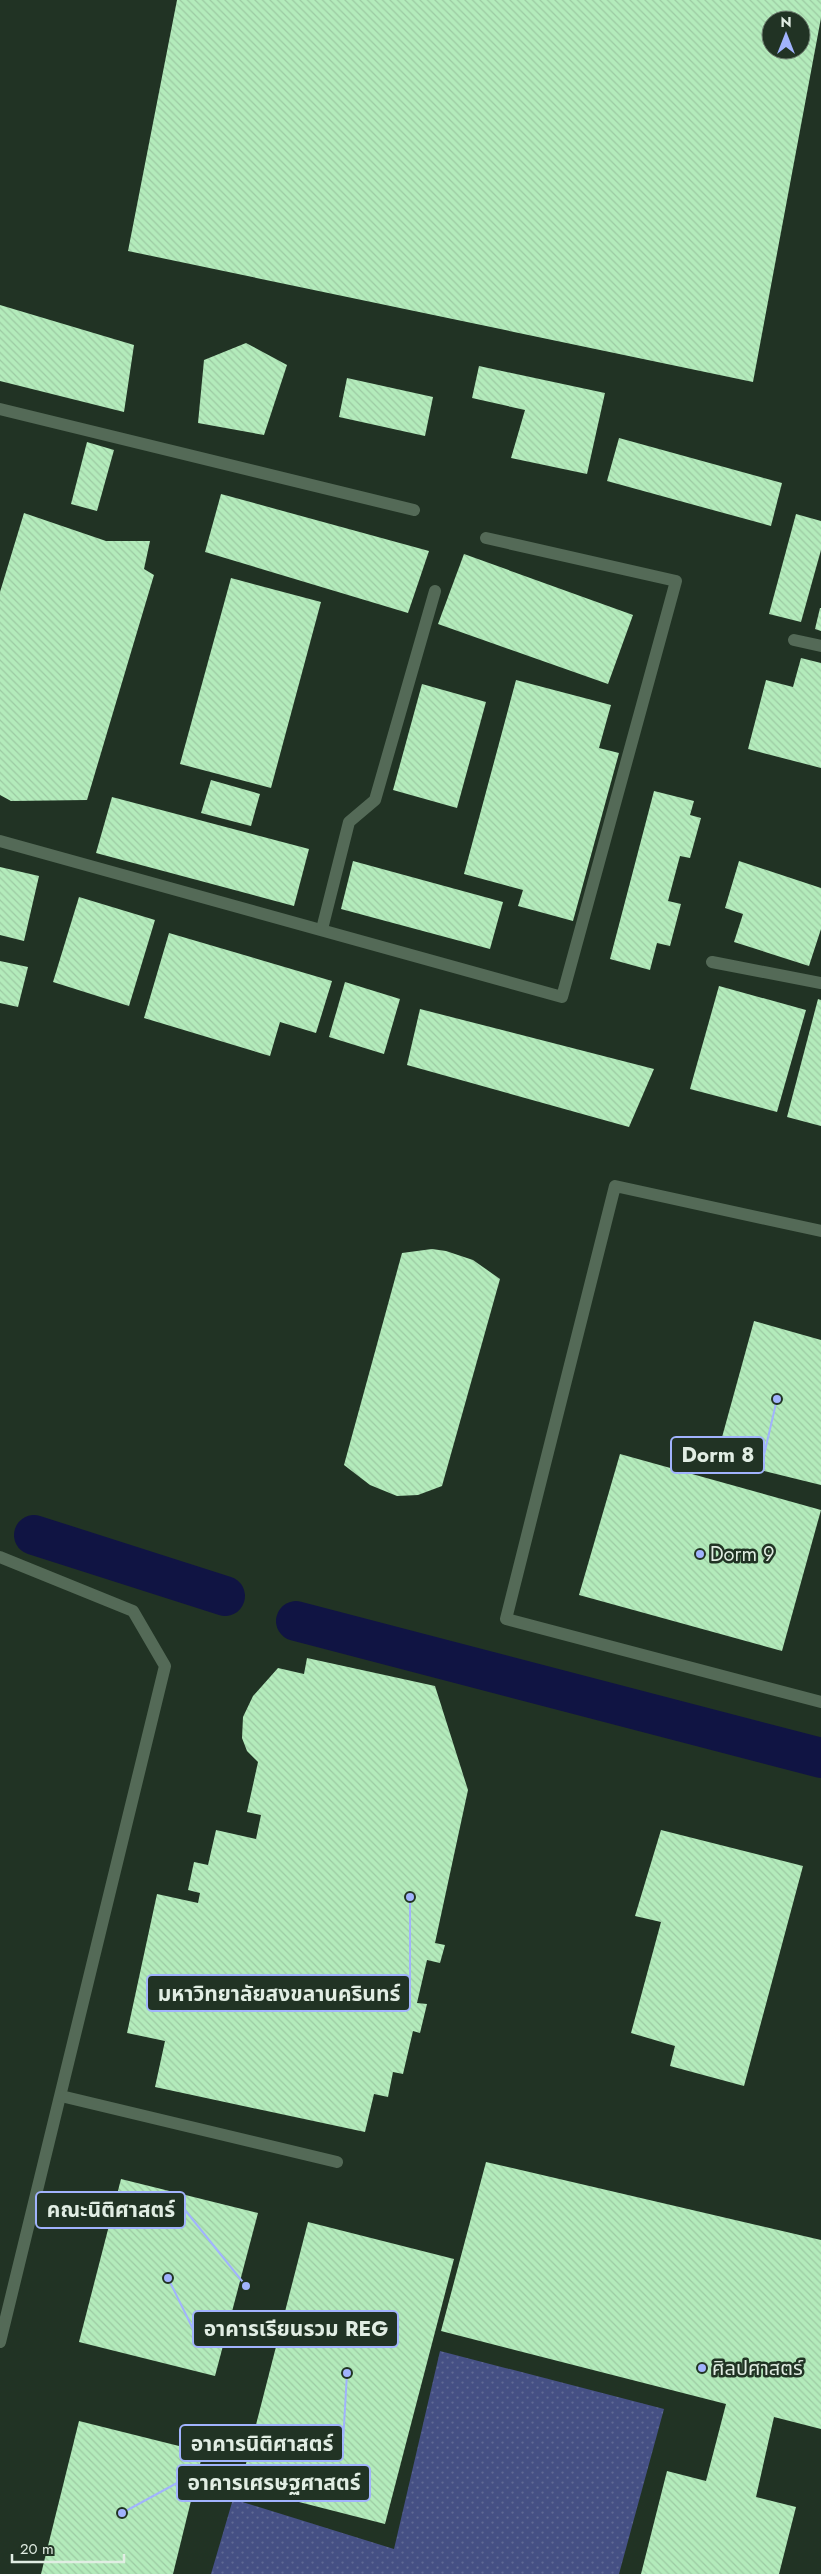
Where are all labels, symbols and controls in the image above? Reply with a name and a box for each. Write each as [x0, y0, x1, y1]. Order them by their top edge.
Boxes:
north arrow [761, 10, 811, 60]
text: N [780, 12, 792, 32]
callout: Dorm 8 [671, 1437, 764, 1473]
text: Dorm 8 [681, 1440, 755, 1470]
place label: Dorm 9 [710, 1540, 775, 1569]
marker: Dorm 9 [694, 1548, 706, 1560]
callout: มหาวิทยาลัยสงขลานครินทร์ [147, 1975, 410, 2011]
text: มหาวิทยาลัยสงขลานครินทร์ [158, 1979, 401, 2009]
callout: คณะนิติศาสตร์ [36, 2192, 185, 2228]
text: คณะนิติศาสตร์ [47, 2195, 175, 2225]
callout: อาคารเรียนรวม REG [193, 2311, 398, 2347]
text: อาคารเรียนรวม REG [204, 2314, 388, 2344]
place label: ศิลปศาสตร์ [712, 2354, 804, 2383]
marker: ศิลปศาสตร์ [696, 2362, 708, 2374]
callout: อาคารนิติศาสตร์ [180, 2425, 343, 2461]
text: อาคารนิติศาสตร์ [191, 2429, 334, 2459]
callout: อาคารเศรษฐศาสตร์ [177, 2465, 370, 2501]
text: อาคารเศรษฐศาสตร์ [187, 2468, 361, 2498]
scale bar [12, 2532, 125, 2564]
text: 20 m [20, 2538, 54, 2560]

